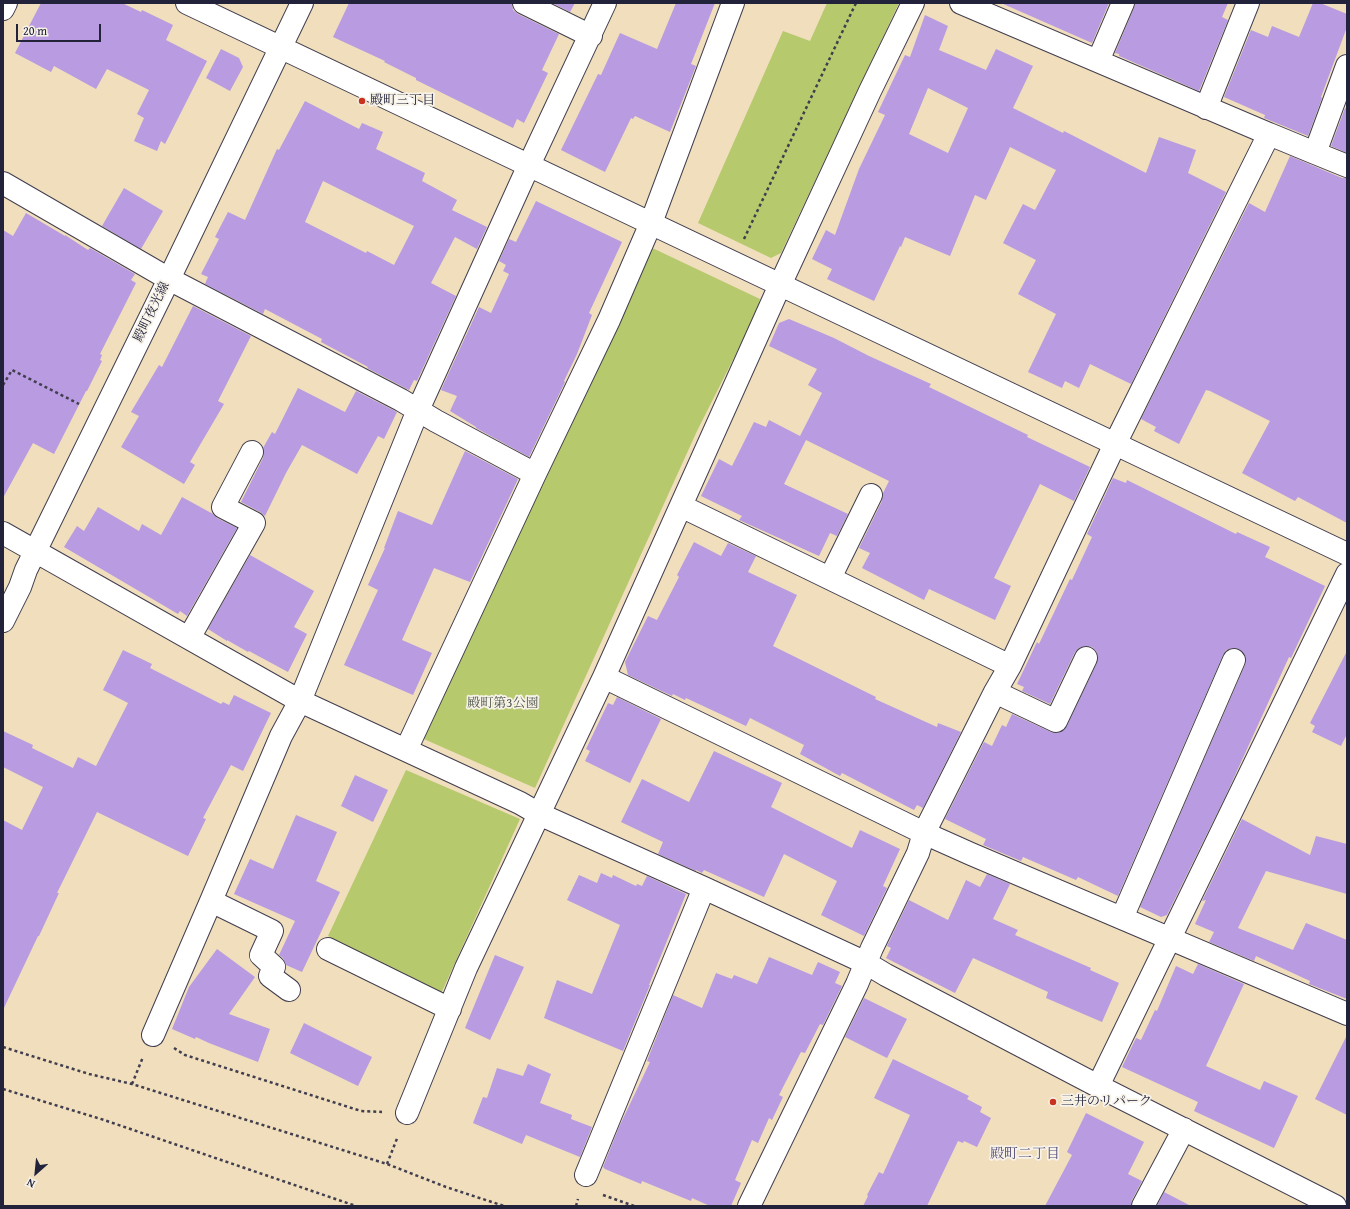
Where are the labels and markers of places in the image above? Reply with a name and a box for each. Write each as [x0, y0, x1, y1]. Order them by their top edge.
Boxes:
place label: 殿町三丁目 [370, 93, 435, 109]
marker: 殿町三丁目 [357, 96, 367, 106]
place label: 三井のリパーク [1061, 1094, 1152, 1110]
marker: 三井のリパーク [1048, 1097, 1058, 1107]

